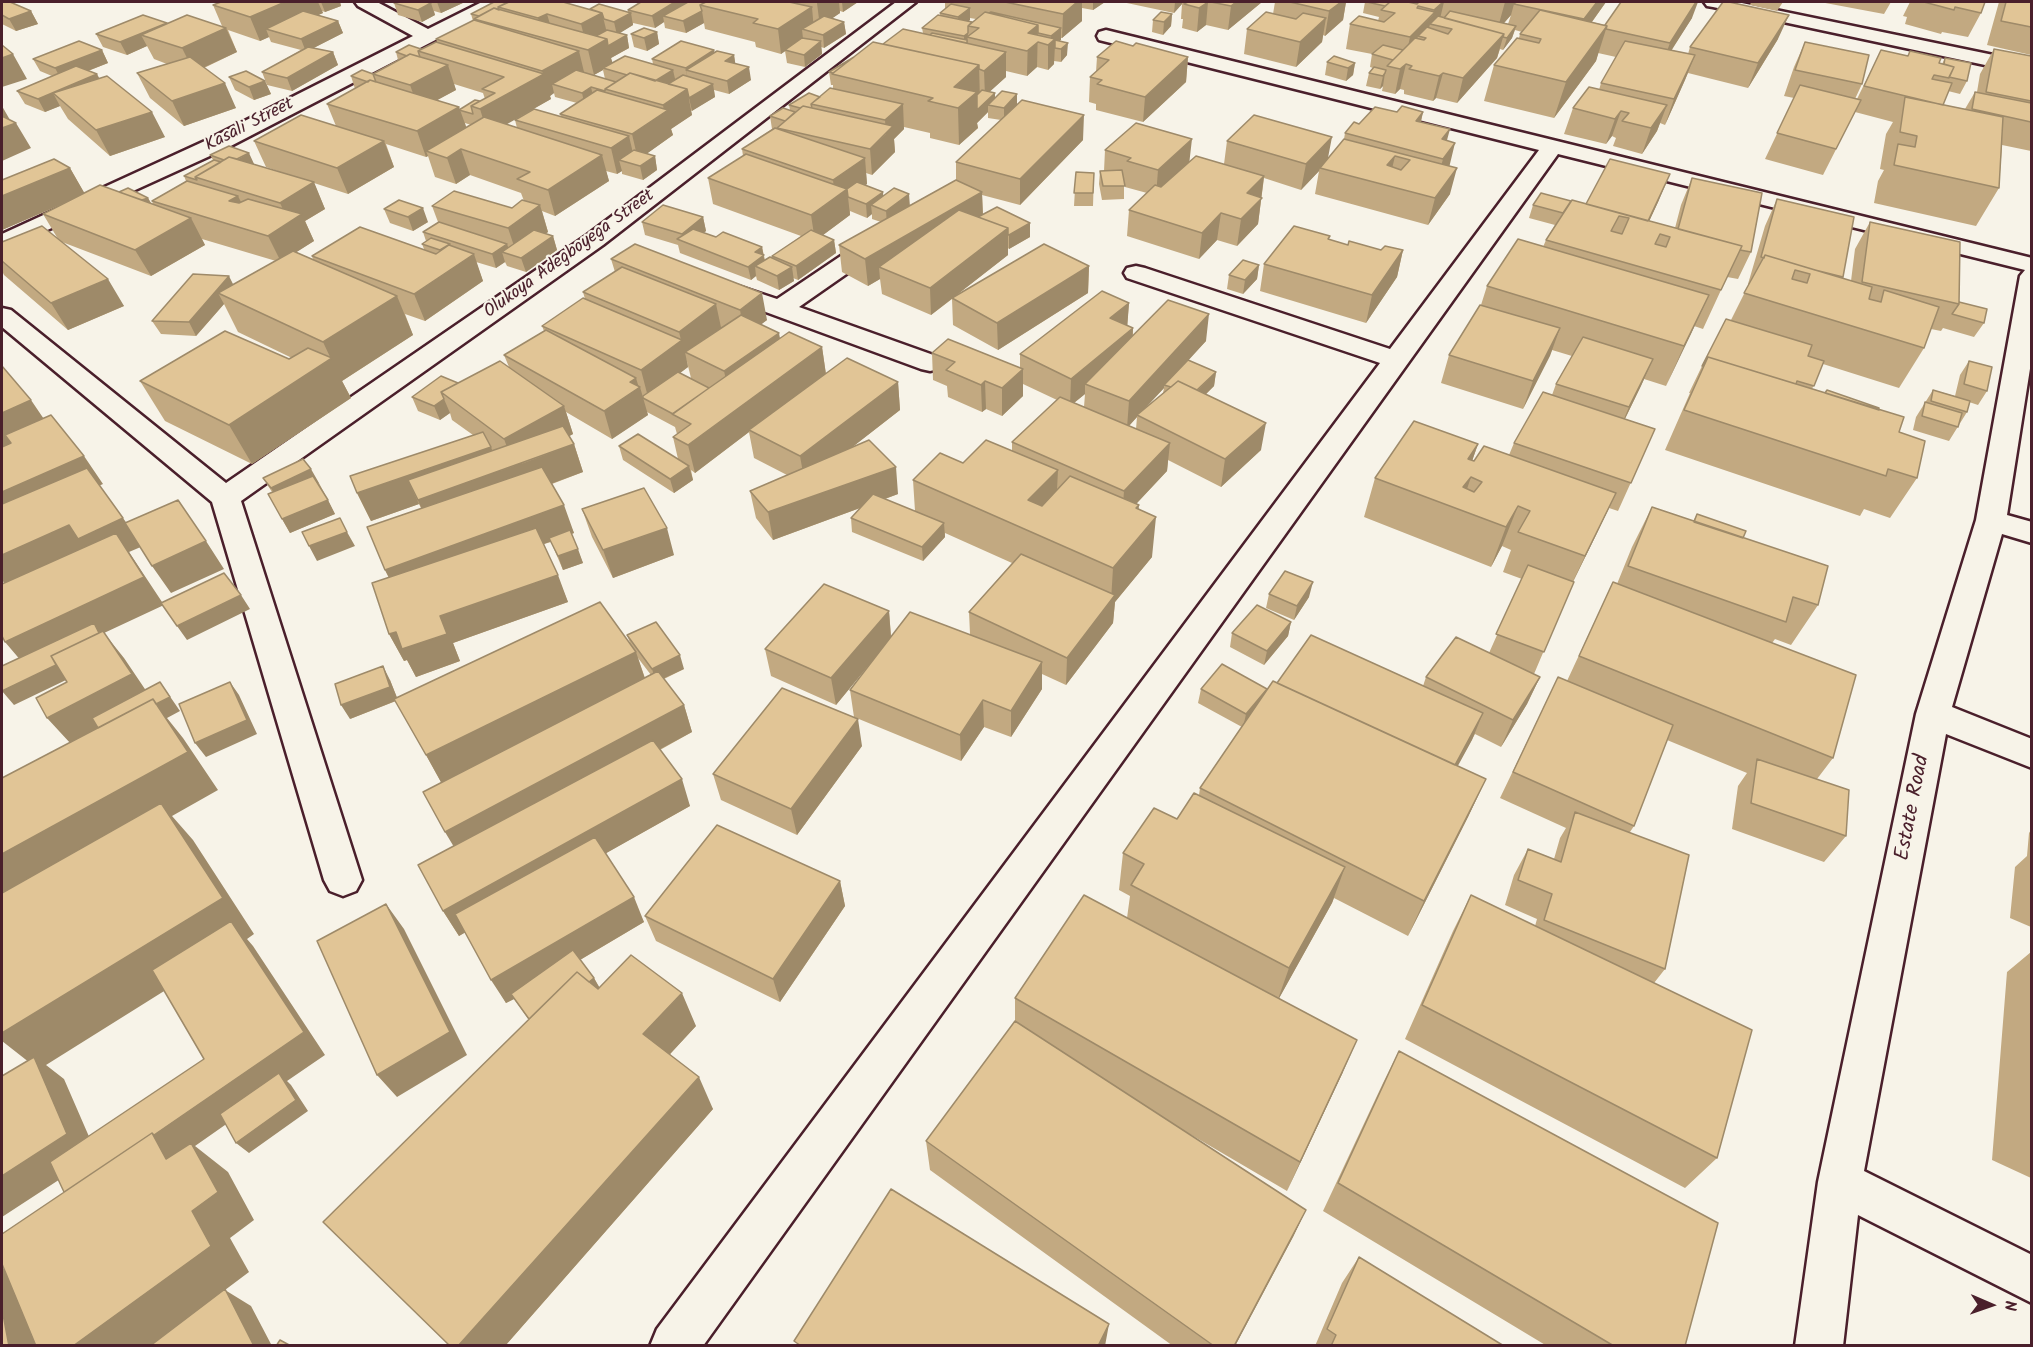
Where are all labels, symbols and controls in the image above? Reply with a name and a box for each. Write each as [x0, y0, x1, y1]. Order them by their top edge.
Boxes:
street label: Kasali Street [202, 94, 298, 158]
street label: Olukoya Adegboyega Street [481, 186, 659, 324]
street label: Estate Road [1891, 753, 1937, 863]
north arrow [1961, 1275, 2021, 1335]
text: N [1997, 1300, 2022, 1311]

